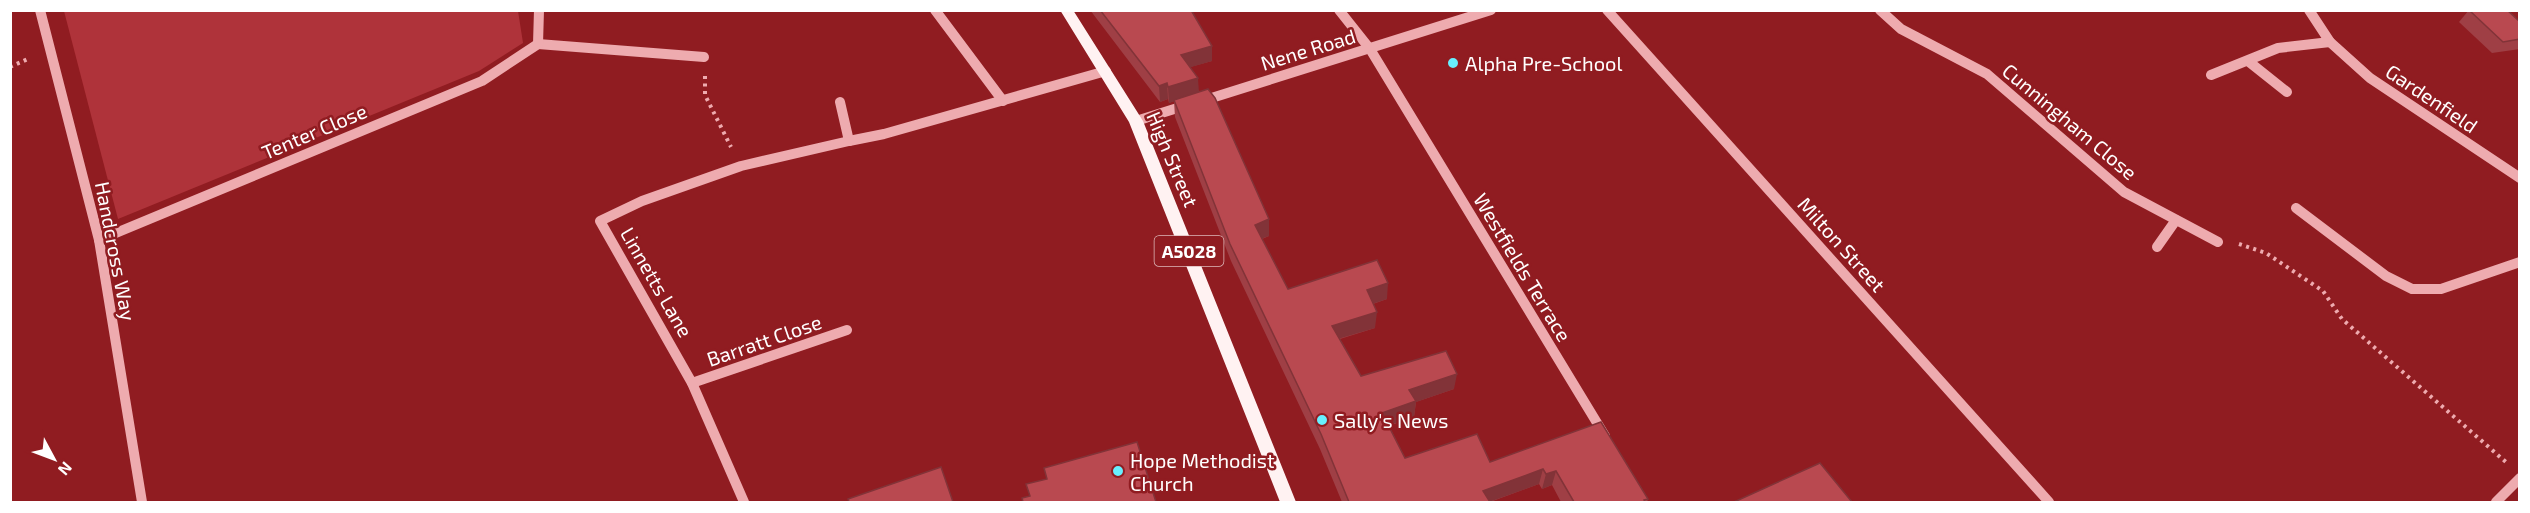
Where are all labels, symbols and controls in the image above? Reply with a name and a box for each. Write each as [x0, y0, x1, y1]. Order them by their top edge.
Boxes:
street label: Nene Road [1258, 23, 1358, 75]
place label: Alpha Pre-School [1465, 51, 1622, 75]
marker: Alpha Pre-School [1446, 56, 1460, 70]
street label: Cunningham Close [1998, 58, 2142, 184]
street label: Gardenfield [2382, 59, 2482, 137]
street label: Tenter Close [258, 98, 370, 164]
street label: High Street [1142, 108, 1204, 211]
street label: Handcross Way [91, 179, 141, 323]
street label: Westfields Terrace [1469, 188, 1577, 346]
street label: Milton Street [1793, 192, 1891, 297]
street label: Linnetts Lane [616, 223, 698, 341]
road number: A5028 [1154, 236, 1224, 266]
street label: Barratt Close [704, 309, 824, 371]
place label: Sally's News [1334, 408, 1449, 432]
marker: Sally's News [1315, 413, 1329, 427]
north arrow [24, 429, 84, 489]
place label: Hope Methodist Church [1130, 448, 1275, 495]
text: N [55, 459, 77, 480]
marker: Hope Methodist Church [1111, 464, 1125, 478]

